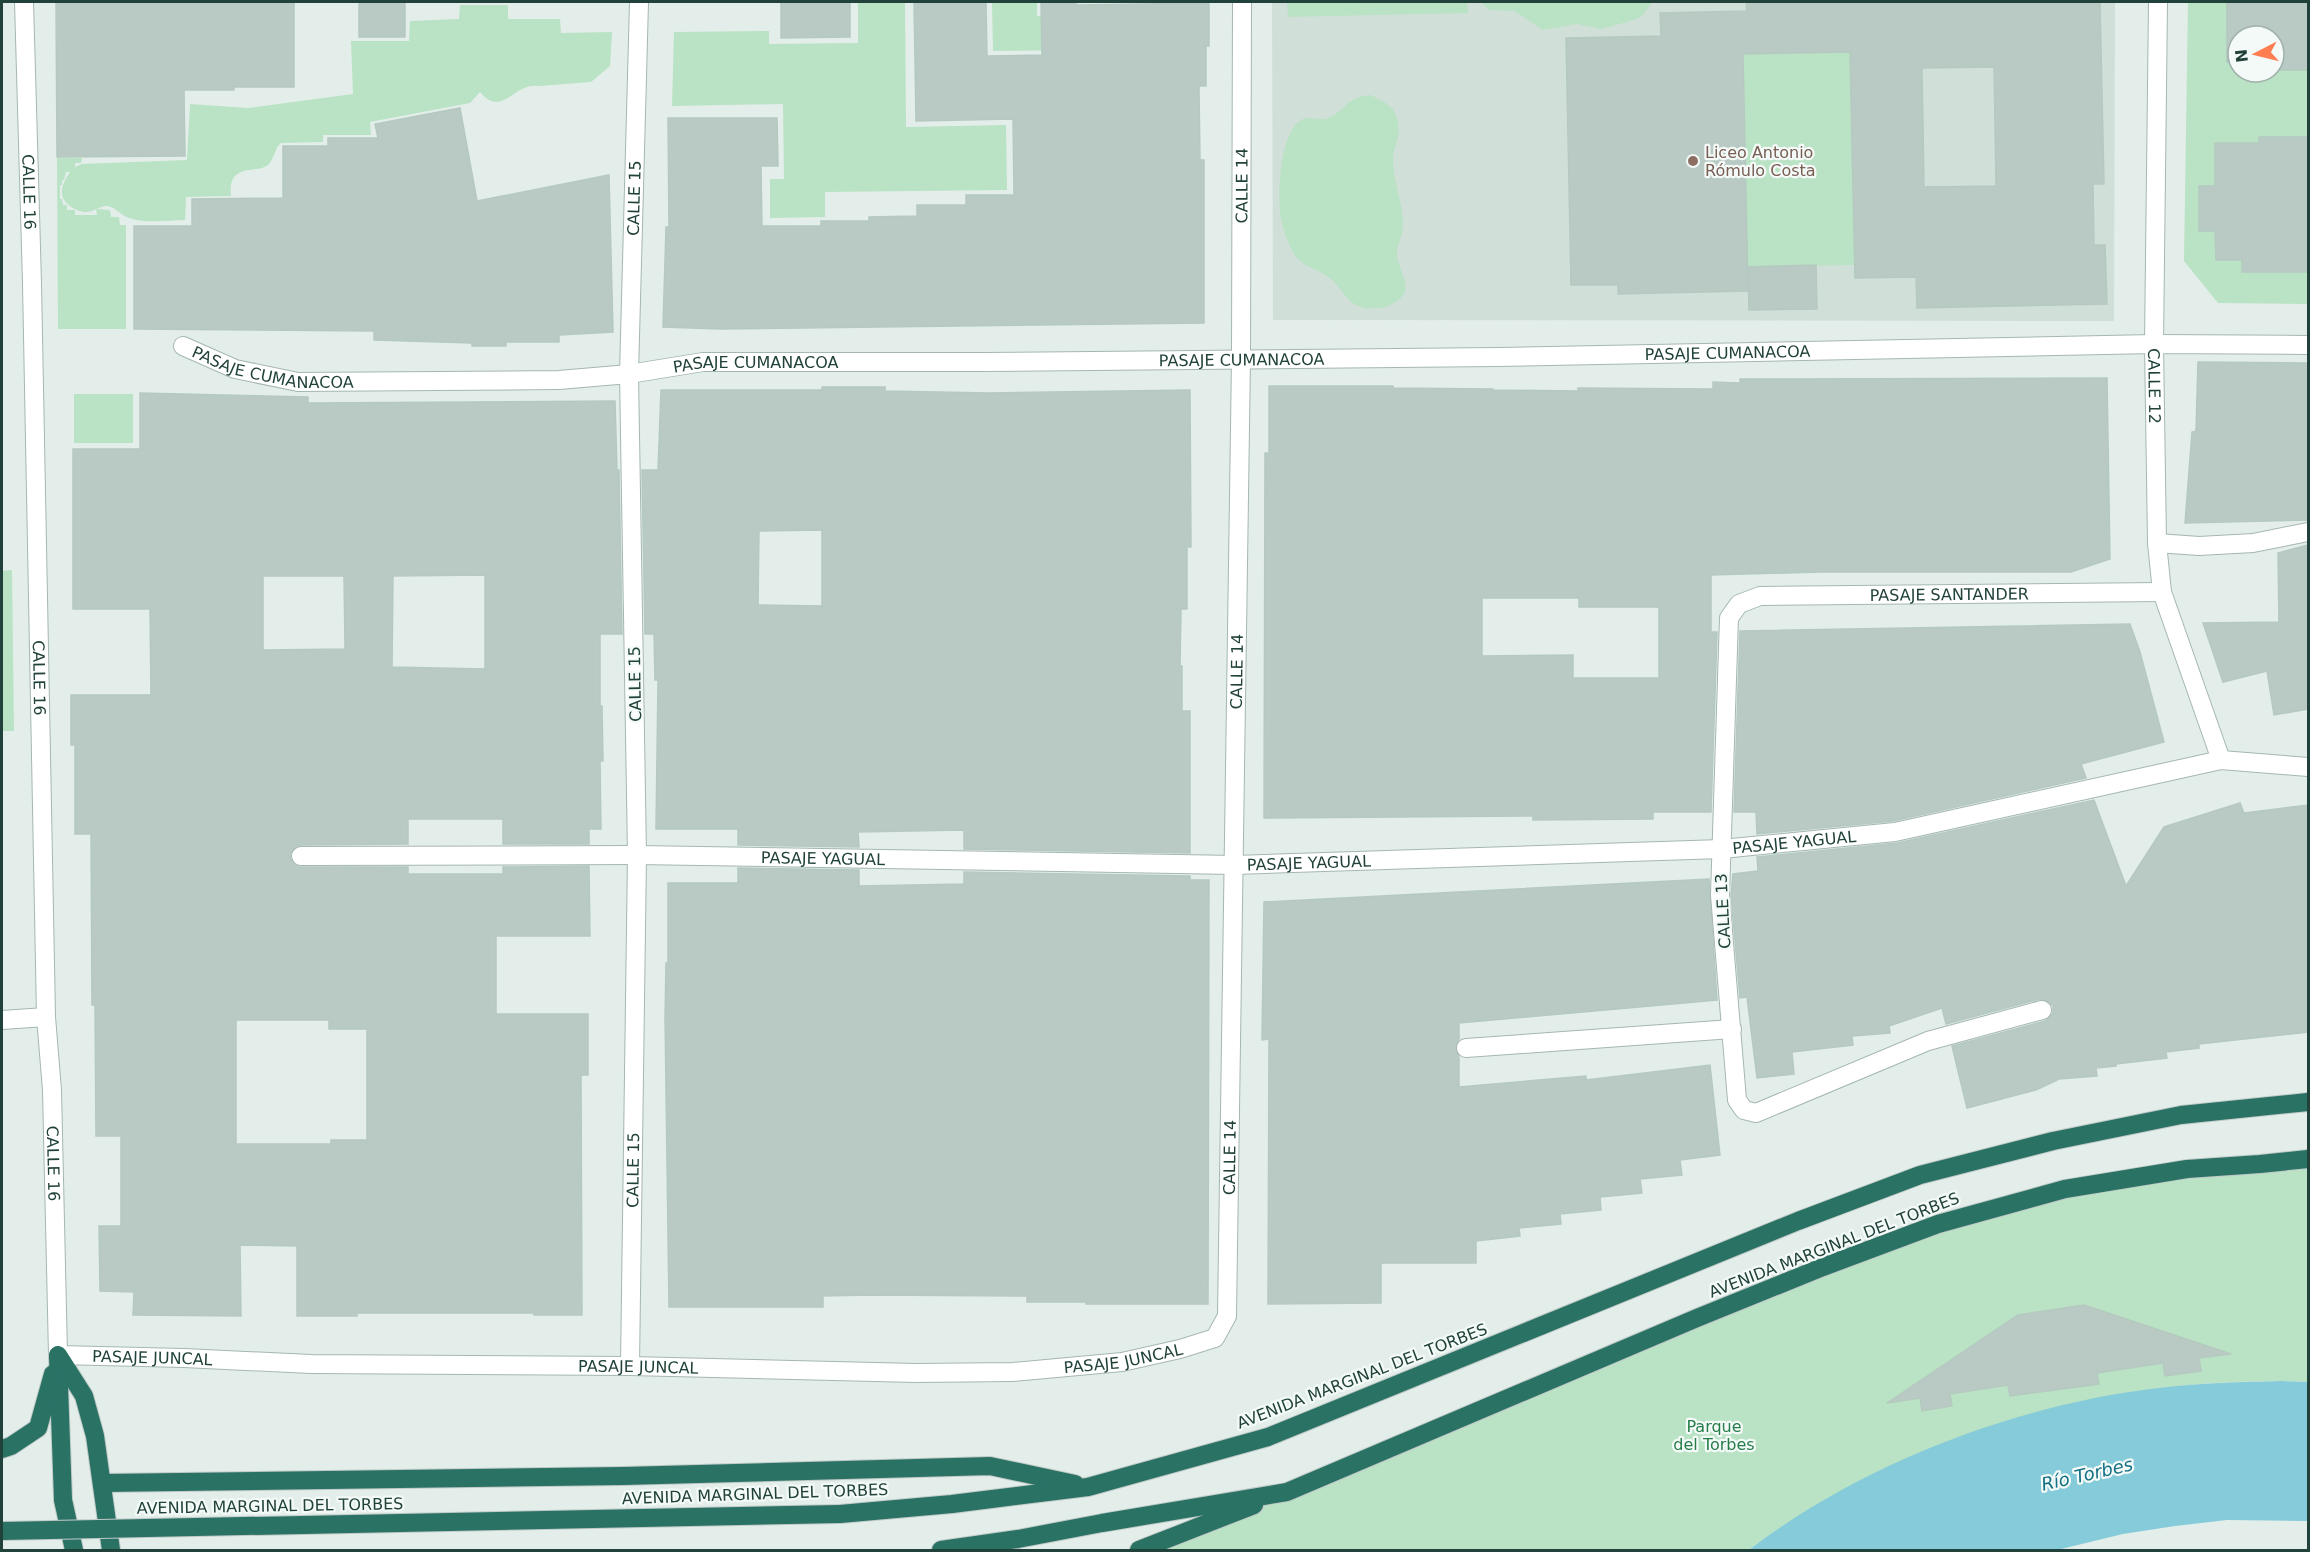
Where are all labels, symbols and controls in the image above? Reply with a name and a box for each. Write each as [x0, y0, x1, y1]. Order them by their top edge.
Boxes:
north arrow [2226, 24, 2286, 84]
text: N [2231, 48, 2252, 64]
place label: Liceo Antonio Rómulo Costa [1705, 143, 1816, 180]
street label: CALLE 14 [1232, 148, 1251, 223]
street label: CALLE 16 [19, 154, 40, 230]
marker: Liceo Antonio Rómulo Costa [1686, 154, 1700, 168]
street label: CALLE 15 [623, 160, 644, 236]
street label: PASAJE CUMANACOA [1645, 341, 1811, 364]
street label: PASAJE CUMANACOA [189, 342, 354, 392]
street label: CALLE 12 [2145, 348, 2165, 424]
street label: PASAJE CUMANACOA [1159, 349, 1325, 370]
street label: PASAJE CUMANACOA [672, 353, 838, 376]
street label: PASAJE SANTANDER [1870, 584, 2029, 604]
street label: CALLE 14 [1226, 634, 1246, 709]
street label: CALLE 16 [29, 640, 50, 716]
street label: CALLE 15 [625, 646, 645, 722]
street label: PASAJE YAGUAL [1732, 826, 1857, 857]
street label: PASAJE YAGUAL [761, 848, 885, 869]
street label: PASAJE YAGUAL [1247, 851, 1371, 874]
street label: CALLE 13 [1712, 873, 1734, 949]
street label: CALLE 14 [1219, 1120, 1239, 1195]
street label: CALLE 16 [43, 1126, 64, 1201]
street label: CALLE 15 [623, 1132, 643, 1208]
street label: AVENIDA MARGINAL DEL TORBES [1706, 1188, 1962, 1302]
street label: AVENIDA MARGINAL DEL TORBES [1234, 1319, 1490, 1433]
street label: PASAJE JUNCAL [1063, 1339, 1185, 1377]
street label: PASAJE JUNCAL [92, 1346, 213, 1369]
street label: PASAJE JUNCAL [578, 1356, 699, 1377]
park label: Parque del Torbes [1673, 1417, 1755, 1454]
water label: Río Torbes [2039, 1453, 2135, 1495]
street label: AVENIDA MARGINAL DEL TORBES [621, 1480, 889, 1508]
street label: AVENIDA MARGINAL DEL TORBES [136, 1494, 404, 1518]

